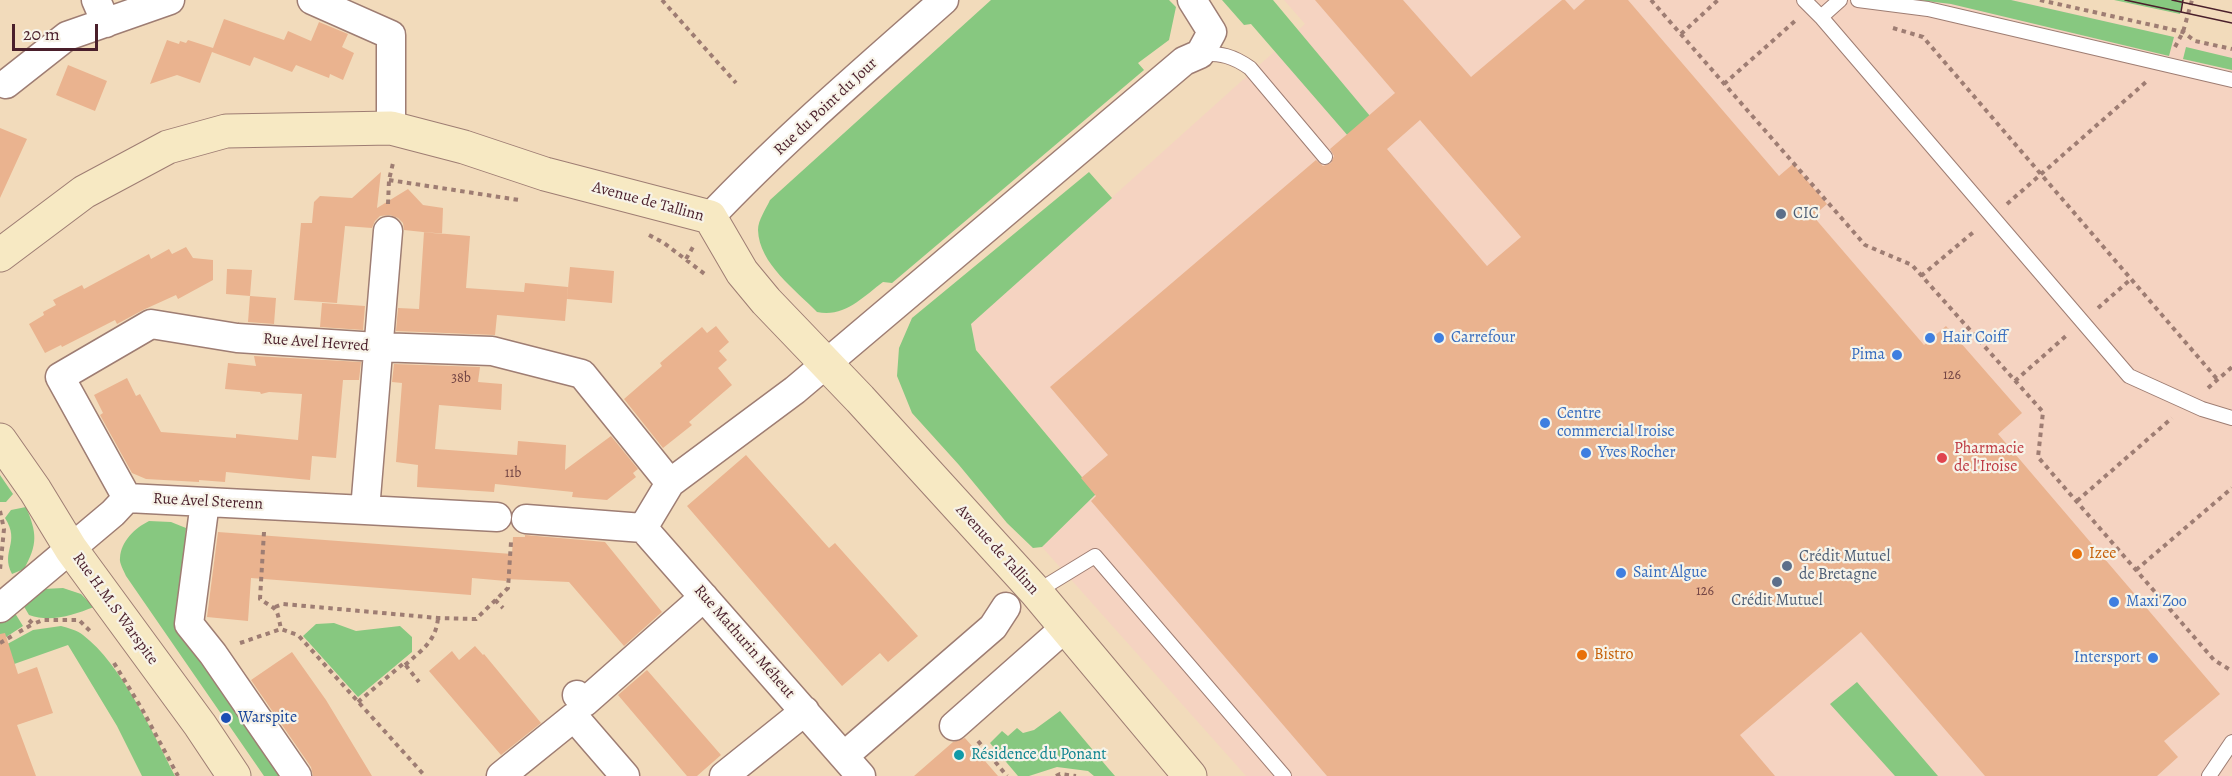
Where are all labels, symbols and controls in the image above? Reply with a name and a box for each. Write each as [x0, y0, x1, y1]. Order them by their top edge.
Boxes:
scale bar [15, 12, 100, 50]
text: 20 m [23, 22, 60, 46]
street label: Rue du Point du Jour [770, 54, 882, 160]
street label: Avenue de Tallinn [590, 178, 706, 226]
place label: CIC [1793, 204, 1819, 224]
marker: CIC [1774, 207, 1788, 221]
place label: Carrefour [1451, 328, 1515, 348]
place label: Hair Coiff [1942, 328, 2007, 348]
street label: Rue Avel Hevred [262, 330, 370, 356]
marker: Carrefour [1432, 331, 1446, 345]
marker: Hair Coiff [1923, 331, 1937, 345]
place label: Pima [1851, 345, 1885, 365]
marker: Pima [1890, 348, 1904, 362]
house number: 126 [1943, 368, 1961, 384]
house number: 38b [451, 371, 471, 387]
place label: Centre commercial Iroise [1557, 404, 1675, 442]
marker: Centre commercial Iroise [1538, 416, 1552, 430]
place label: Pharmacie de l'Iroise [1954, 439, 2024, 477]
place label: Yves Rocher [1598, 443, 1676, 463]
marker: Yves Rocher [1579, 446, 1593, 460]
marker: Pharmacie de l'Iroise [1935, 451, 1949, 465]
house number: 11b [505, 466, 521, 482]
street label: Rue Avel Sterenn [153, 490, 263, 514]
street label: Avenue de Tallinn [951, 501, 1043, 599]
place label: Izee [2089, 544, 2116, 564]
place label: Crédit Mutuel de Bretagne [1799, 547, 1890, 585]
marker: Izee [2070, 547, 2084, 561]
street label: Rue H.M.S Warspite [68, 549, 162, 669]
marker: Crédit Mutuel de Bretagne [1780, 559, 1794, 573]
place label: Saint Algue [1633, 563, 1707, 583]
marker: Saint Algue [1614, 566, 1628, 580]
marker: Crédit Mutuel [1770, 575, 1784, 589]
street label: Rue Mathurin Méheut [689, 581, 799, 703]
house number: 126 [1696, 584, 1714, 600]
place label: Crédit Mutuel [1731, 591, 1823, 611]
place label: Maxi Zoo [2126, 592, 2187, 612]
marker: Maxi Zoo [2107, 595, 2121, 609]
place label: Bistro [1594, 645, 1634, 665]
marker: Bistro [1575, 648, 1589, 662]
place label: Intersport [2074, 648, 2141, 668]
marker: Intersport [2146, 651, 2160, 665]
place label: Warspite [238, 708, 297, 728]
marker: Warspite [219, 711, 233, 725]
place label: Résidence du Ponant [971, 745, 1107, 765]
marker: Résidence du Ponant [952, 748, 966, 762]

